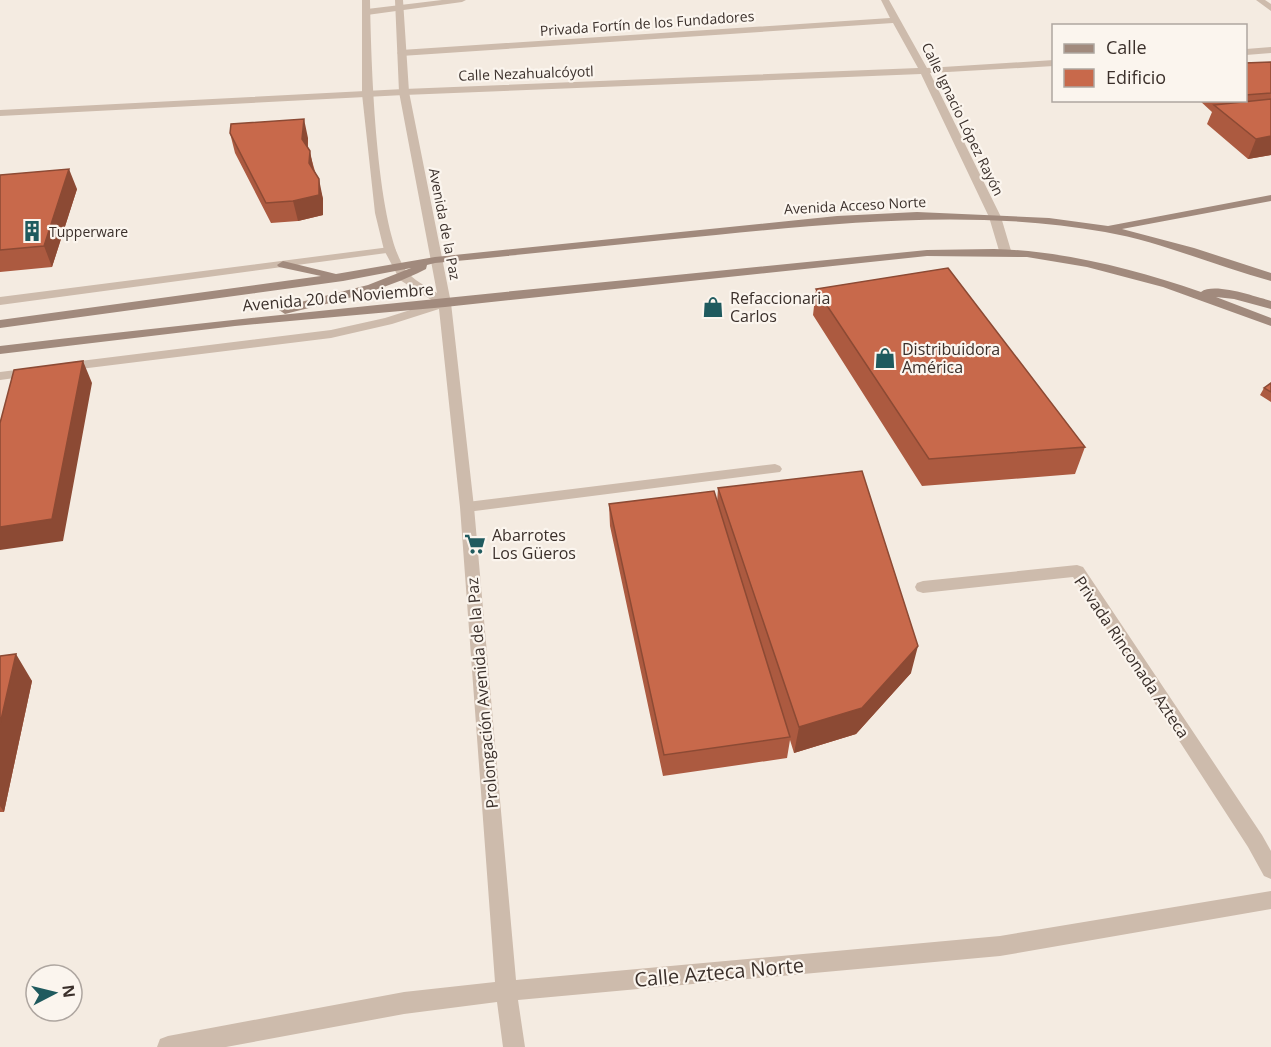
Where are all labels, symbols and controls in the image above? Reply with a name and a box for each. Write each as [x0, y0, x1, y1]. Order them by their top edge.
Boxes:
street label: Privada Fortín de los Fundadores [539, 6, 755, 40]
legend [1052, 24, 1247, 102]
text: Calle [1106, 35, 1147, 59]
street label: Calle Ignacio López Rayón [918, 39, 1008, 199]
street label: Calle Nezahualcóyotl [458, 61, 594, 85]
text: Edificio [1106, 65, 1166, 89]
street label: Avenida de la Paz [425, 166, 465, 282]
street label: Avenida Acceso Norte [783, 192, 927, 218]
building icon: Tupperware [20, 219, 44, 243]
place label: Tupperware [49, 222, 128, 241]
street label: Avenida 20 de Noviembre [241, 278, 435, 316]
place label: Refaccionaria Carlos [730, 287, 830, 327]
shop icon: Refaccionaria Carlos [701, 295, 725, 319]
place label: Distribuidora América [902, 338, 1000, 378]
shop icon: Distribuidora América [873, 346, 897, 370]
place label: Abarrotes Los Güeros [492, 524, 576, 564]
supermarket icon: Abarrotes Los Güeros [463, 532, 487, 556]
street label: Privada Rinconada Azteca [1069, 572, 1195, 742]
street label: Prolongación Avenida de la Paz [461, 577, 503, 809]
street label: Calle Azteca Norte [633, 951, 805, 993]
north arrow [24, 963, 84, 1023]
text: N [57, 983, 81, 999]

